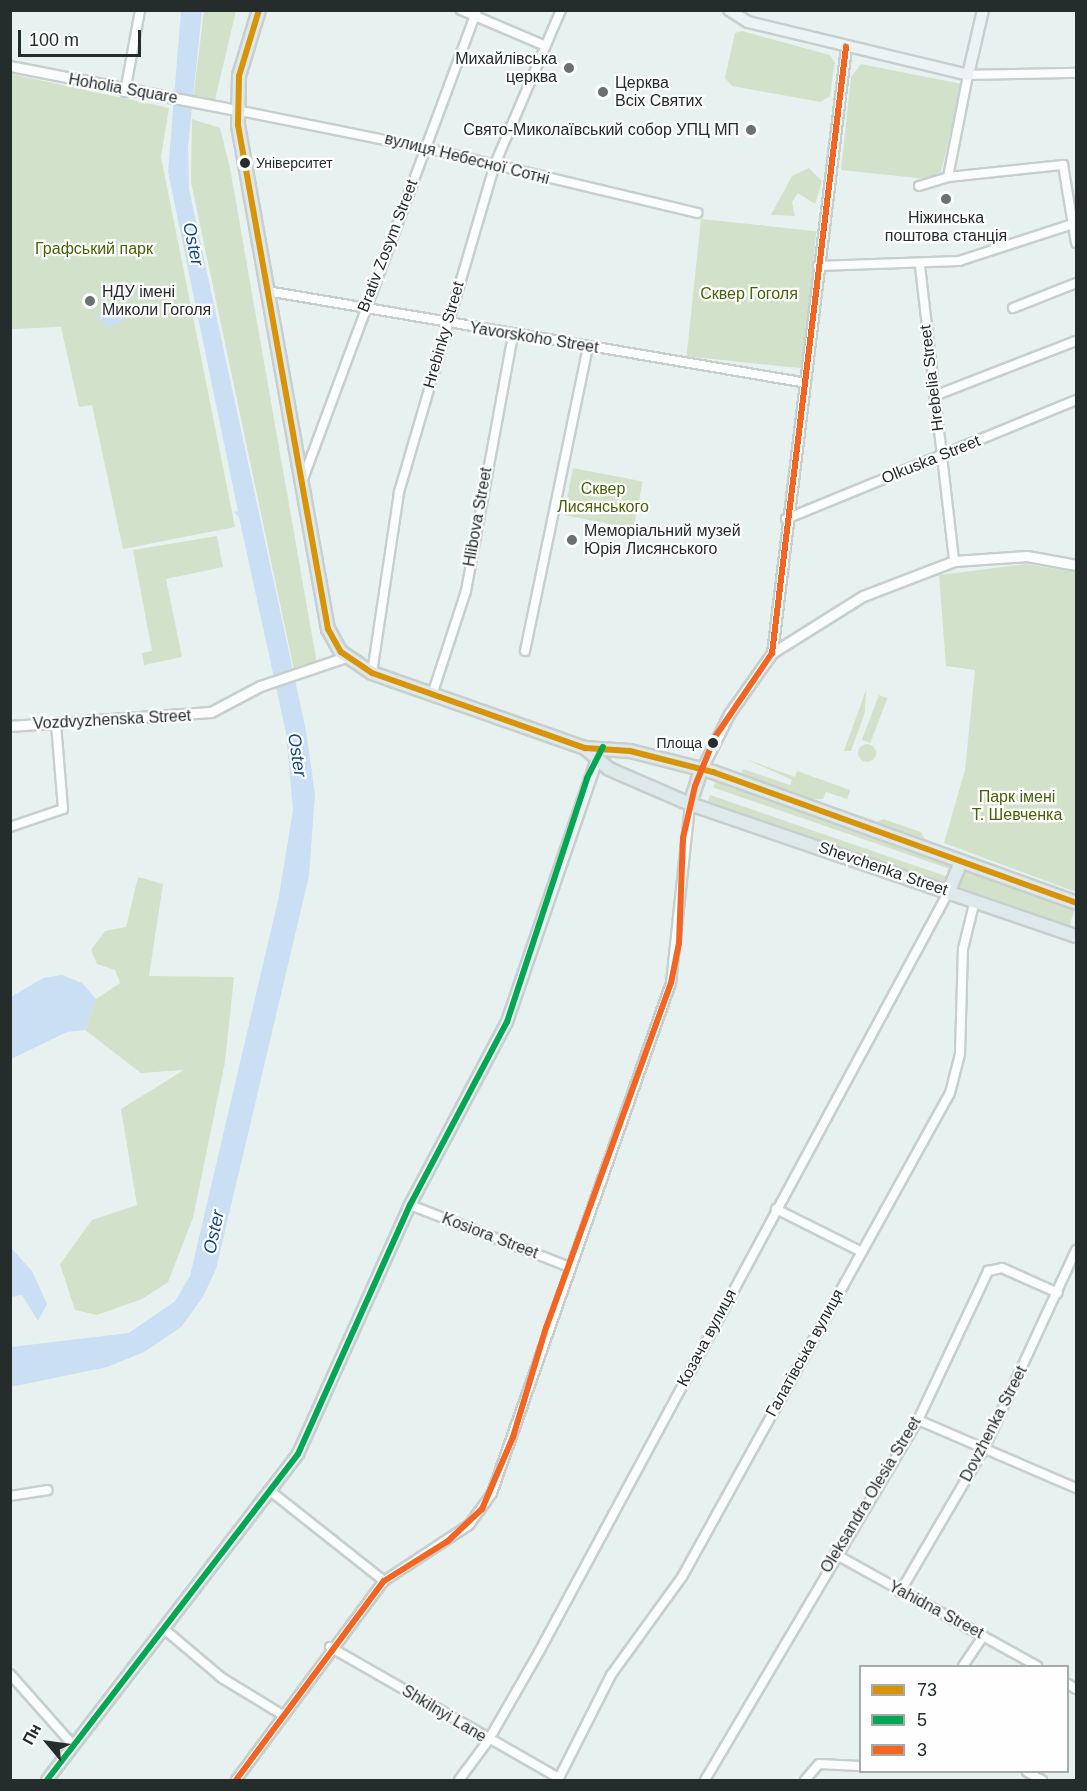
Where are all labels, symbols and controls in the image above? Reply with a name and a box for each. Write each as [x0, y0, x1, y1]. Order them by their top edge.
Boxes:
scale bar [21, 18, 144, 56]
text: 100 m [29, 30, 79, 50]
place label: Михайлівська церква [455, 49, 557, 87]
marker: Михайлівська церква [562, 61, 576, 75]
street label: Hoholia Square [67, 70, 179, 108]
place label: Церква Всіх Святих [615, 73, 702, 111]
marker: Церква Всіх Святих [596, 85, 610, 99]
place label: Свято-Миколаївський собор УПЦ МП [463, 120, 739, 140]
marker: Свято-Миколаївський собор УПЦ МП [744, 123, 758, 137]
street label: вулиця Небесної Сотні [383, 129, 551, 189]
place label: Університет [256, 155, 333, 171]
marker: Університет [239, 157, 251, 169]
street label: Brativ Zosym Street [354, 177, 422, 315]
marker: Ніжинська поштова станція [939, 192, 953, 206]
place label: Ніжинська поштова станція [885, 208, 1007, 246]
water label: Oster [178, 220, 208, 268]
park label: Графський парк [35, 239, 153, 259]
street label: Hrebinky Street [420, 279, 468, 391]
place label: НДУ імені Миколи Гоголя [102, 282, 211, 320]
park label: Сквер Гоголя [700, 284, 798, 304]
marker: НДУ імені Миколи Гоголя [83, 294, 97, 308]
street label: Yavorskoho Street [468, 318, 600, 358]
street label: Hrebelia Street [916, 324, 948, 432]
street label: Olkuska Street [879, 431, 983, 489]
street label: Hlibova Street [460, 466, 496, 568]
park label: Сквер Лисянського [557, 479, 649, 517]
place label: Меморіальний музей Юрія Лисянського [584, 521, 741, 559]
marker: Меморіальний музей Юрія Лисянського [565, 533, 579, 547]
street label: Vozdvyzhenska Street [32, 706, 192, 734]
water label: Oster [283, 732, 311, 778]
place label: Площа [657, 735, 702, 751]
marker: Площа [707, 737, 719, 749]
park label: Парк імені Т. Шевченка [972, 787, 1062, 825]
street label: Shevchenka Street [816, 838, 950, 900]
water label: Oster [199, 1208, 229, 1256]
street label: Kosiora Street [439, 1209, 541, 1263]
street label: Козача вулиця [673, 1286, 741, 1390]
street label: Галатівська вулиця [762, 1286, 848, 1420]
street label: Dovzhenka Street [957, 1363, 1031, 1485]
street label: Oleksandra Olesia Street [817, 1413, 925, 1577]
street label: Yahidna Street [885, 1577, 987, 1643]
legend [859, 1665, 1069, 1773]
text: 73 [917, 1680, 937, 1700]
street label: Shkilnyi Lane [398, 1681, 490, 1747]
text: 5 [917, 1710, 927, 1730]
north arrow [18, 1713, 78, 1773]
text: Пн [19, 1721, 44, 1747]
text: 3 [917, 1740, 927, 1760]

